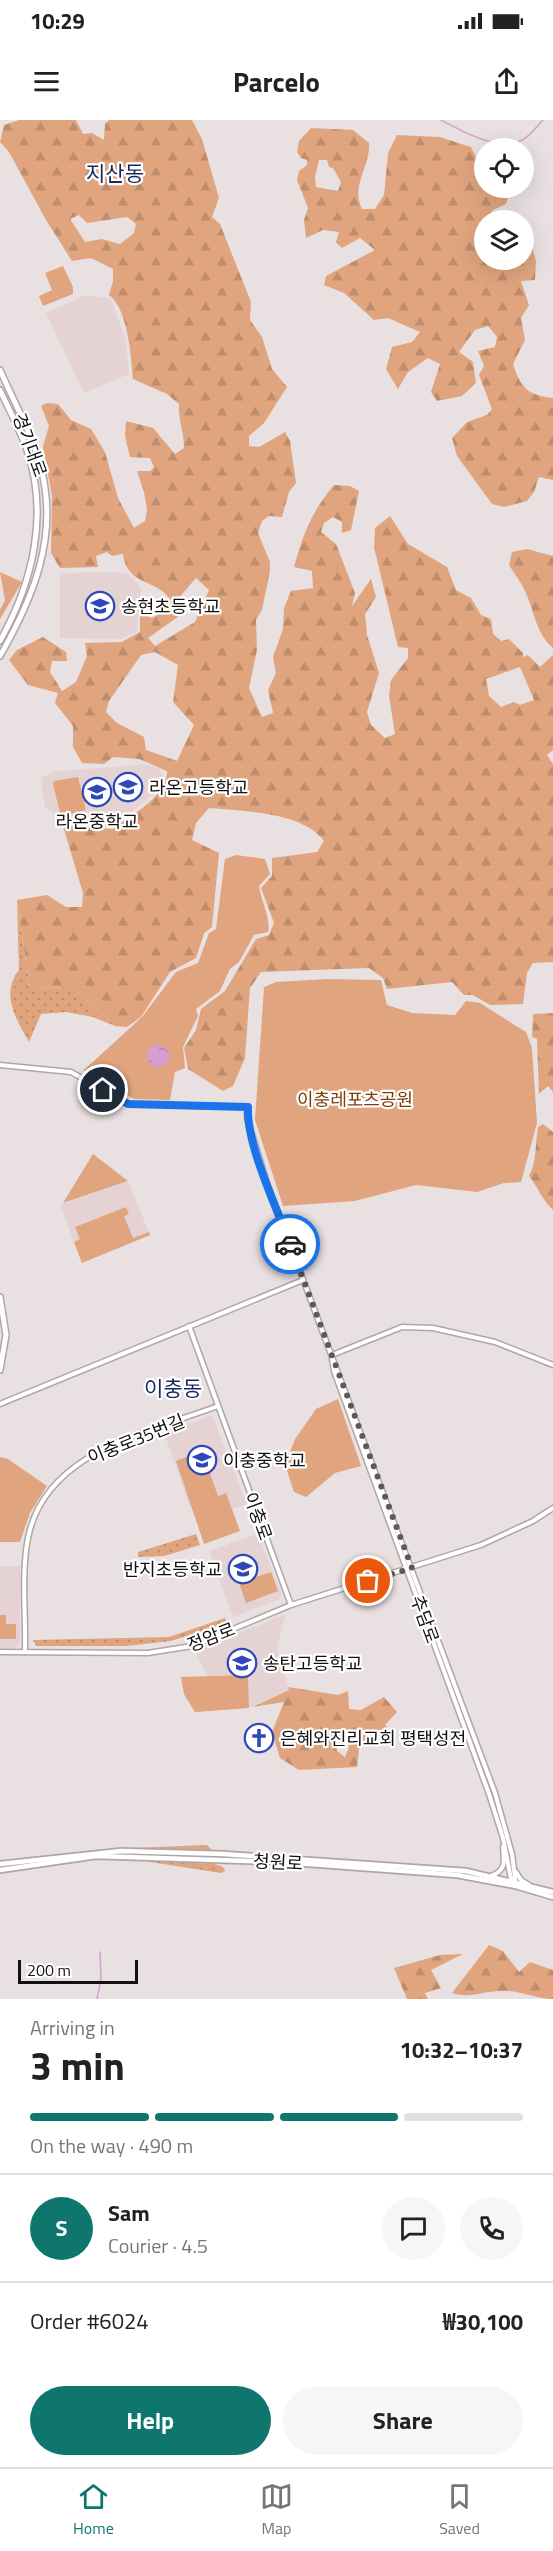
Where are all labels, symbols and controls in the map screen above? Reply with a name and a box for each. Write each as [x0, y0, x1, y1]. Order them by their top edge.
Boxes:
text: 10:29 [30, 4, 85, 38]
text: Parcelo [233, 61, 320, 102]
icon: menu [30, 65, 63, 98]
icon: share [490, 65, 523, 98]
map controls [474, 138, 534, 270]
button: locate [474, 138, 534, 198]
district label: 지산동 [86, 157, 144, 189]
button: layers [474, 210, 534, 270]
street label: 경기대로 [6, 409, 54, 481]
school or university icon: 송현초등학교 [84, 590, 116, 622]
place label: 송현초등학교 [121, 593, 220, 620]
school or university icon: 라온고등학교 [112, 771, 144, 803]
place label: 라온고등학교 [149, 774, 248, 801]
school or university icon: 라온중학교 [81, 776, 113, 808]
place label: 라온중학교 [56, 808, 138, 835]
pin [77, 1064, 128, 1115]
icon: home [86, 1073, 119, 1106]
park label: 이충레포츠공원 [297, 1086, 413, 1113]
courier [260, 1214, 320, 1274]
icon: car [274, 1228, 307, 1261]
district label: 이충동 [144, 1372, 202, 1404]
street label: 이충로35번길 [83, 1407, 189, 1471]
school or university icon: 이충중학교 [186, 1444, 218, 1476]
place label: 이충중학교 [223, 1447, 306, 1474]
street label: 이충로 [237, 1488, 279, 1544]
school or university icon: 반지초등학교 [227, 1553, 259, 1585]
pin [342, 1555, 393, 1606]
place label: 반지초등학교 [123, 1556, 222, 1583]
icon: bag [351, 1564, 384, 1597]
street label: 추담로 [404, 1591, 446, 1647]
street label: 정암로 [183, 1615, 239, 1659]
school or university icon: 송탄고등학교 [226, 1647, 258, 1679]
place label: 송탄고등학교 [263, 1650, 362, 1677]
church icon: 은혜와진리교회 평택성전 [243, 1722, 275, 1754]
place label: 은혜와진리교회 평택성전 [280, 1725, 466, 1752]
street label: 청원로 [252, 1847, 304, 1877]
scale bar [18, 1957, 138, 1984]
text: 200 m [27, 1958, 71, 1982]
text: Arriving in [30, 2012, 115, 2043]
text: 10:32–10:37 [400, 2033, 523, 2067]
text: 3 min [30, 2036, 125, 2095]
text: On the way · 490 m [30, 2130, 193, 2161]
text: Sam [108, 2196, 150, 2230]
button: chat [382, 2197, 445, 2260]
button: phone [460, 2197, 523, 2260]
text: S [56, 2211, 67, 2245]
text: Courier · 4.5 [108, 2230, 208, 2261]
text: Order #6024 [30, 2304, 149, 2338]
text: ₩30,100 [443, 2305, 523, 2339]
button: Help [30, 2386, 271, 2455]
button: Share [283, 2386, 523, 2455]
tab: Home [73, 2480, 114, 2540]
tab: Map [260, 2480, 293, 2540]
tab: Saved [439, 2480, 480, 2540]

